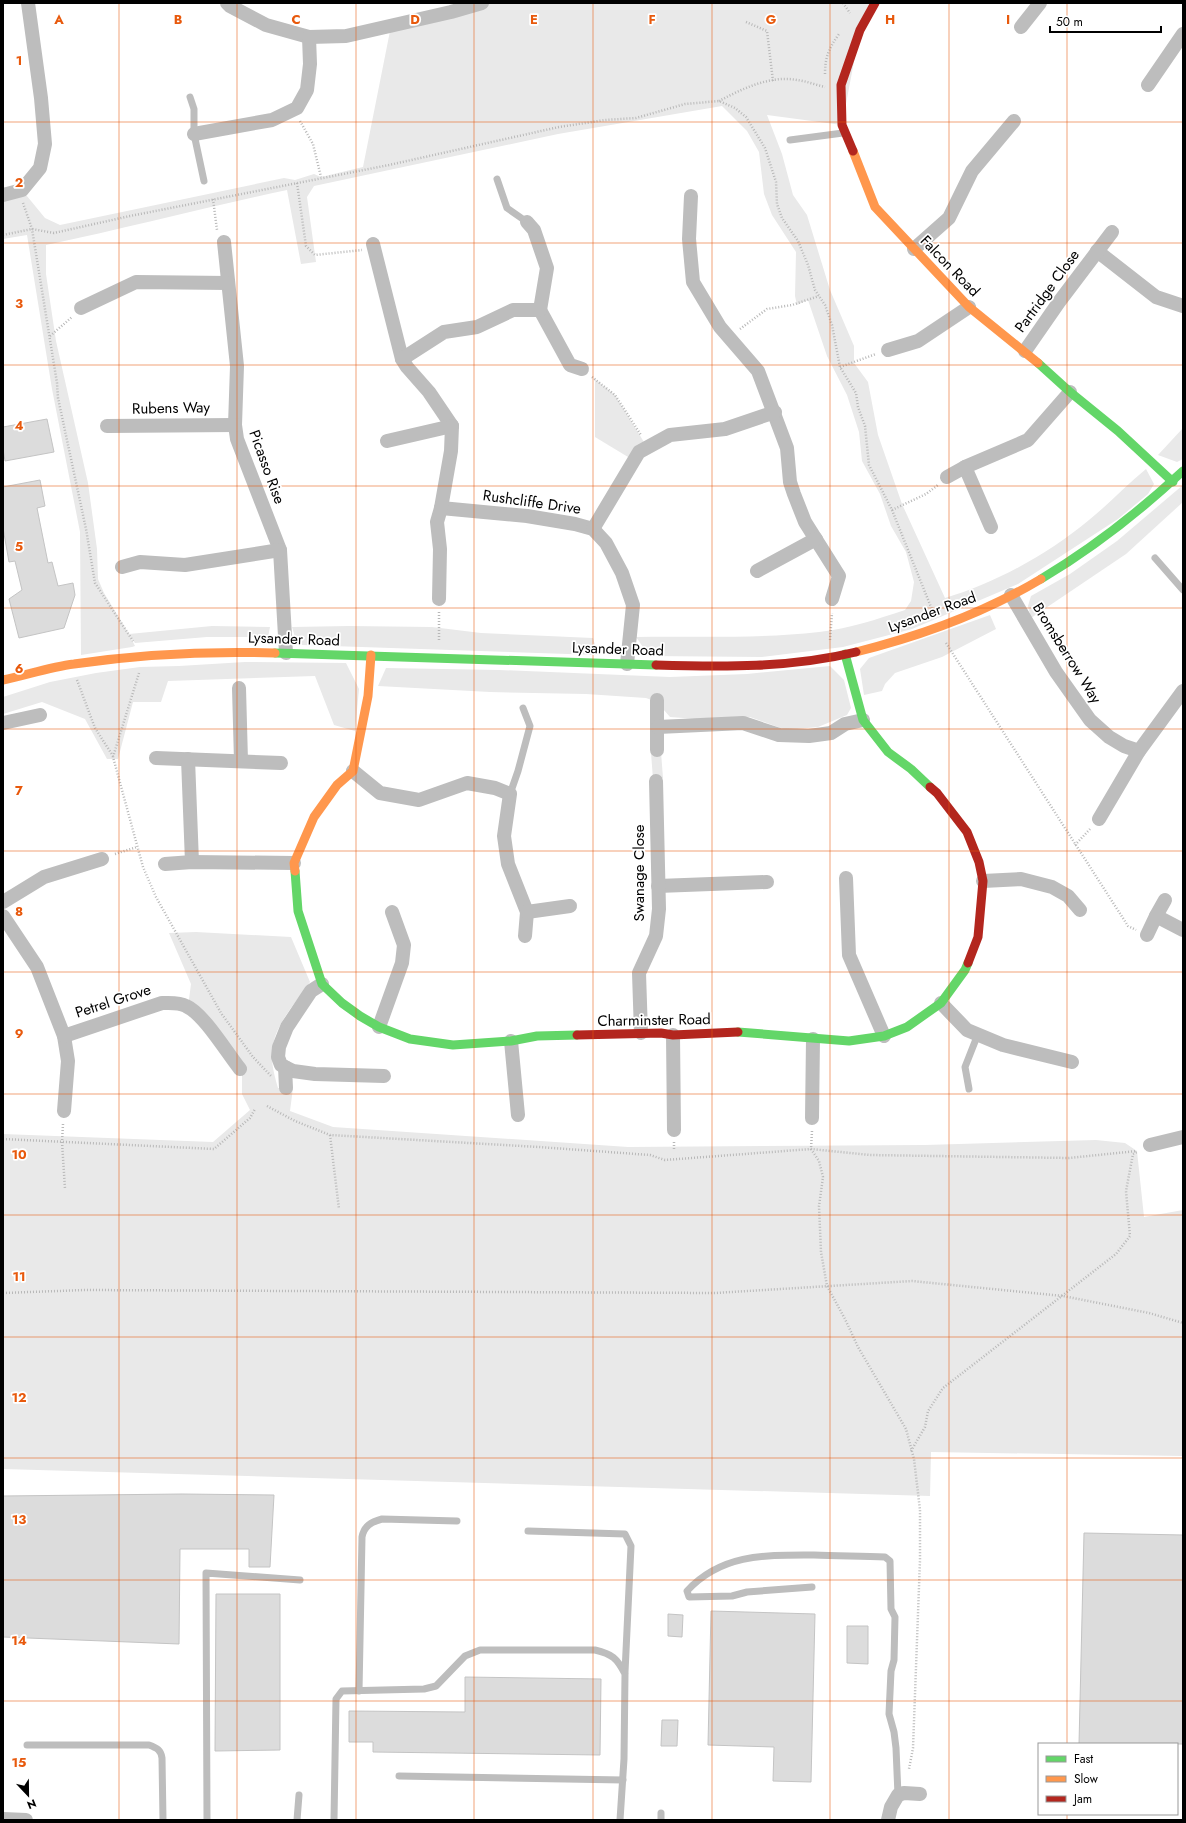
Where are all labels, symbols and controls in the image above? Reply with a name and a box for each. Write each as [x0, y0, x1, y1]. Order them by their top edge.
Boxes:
scale bar [1050, 8, 1161, 34]
text: A [53, 10, 64, 29]
text: B [174, 10, 183, 29]
text: C [291, 10, 301, 29]
text: D [410, 10, 420, 29]
text: E [530, 10, 538, 29]
text: F [648, 10, 656, 29]
text: G [766, 10, 777, 29]
text: H [885, 10, 895, 29]
text: I [1006, 10, 1010, 29]
text: 50 m [1056, 13, 1083, 31]
text: 1 [16, 51, 22, 70]
text: 2 [15, 173, 23, 192]
street label: Falcon Road [915, 230, 985, 302]
street label: Partridge Close [1009, 245, 1085, 337]
text: 3 [15, 294, 23, 313]
street label: Rubens Way [132, 396, 211, 420]
text: 4 [14, 416, 24, 435]
street label: Picasso Rise [243, 427, 291, 507]
street label: Rushcliffe Drive [482, 484, 583, 520]
text: 5 [15, 537, 23, 556]
street label: Lysander Road [885, 586, 979, 638]
street label: Bromsberrow Way [1027, 598, 1107, 708]
street label: Lysander Road [248, 626, 340, 652]
street label: Lysander Road [572, 636, 664, 662]
text: 6 [15, 659, 24, 678]
text: 7 [15, 781, 23, 800]
street label: Swanage Close [628, 824, 650, 922]
text: 8 [15, 902, 23, 921]
street label: Petrel Grove [72, 978, 154, 1024]
street label: Charminster Road [597, 1008, 711, 1032]
text: 9 [15, 1024, 24, 1043]
text: 10 [11, 1145, 27, 1164]
text: 11 [12, 1267, 26, 1286]
text: 12 [11, 1388, 27, 1407]
text: 13 [12, 1510, 26, 1529]
text: 14 [11, 1631, 27, 1650]
legend [1038, 1743, 1178, 1815]
text: Fast [1074, 1750, 1093, 1768]
text: 15 [11, 1753, 27, 1772]
text: Slow [1074, 1770, 1099, 1788]
north arrow [8, 1775, 48, 1815]
text: Jam [1072, 1790, 1092, 1808]
text: N [25, 1795, 39, 1813]

